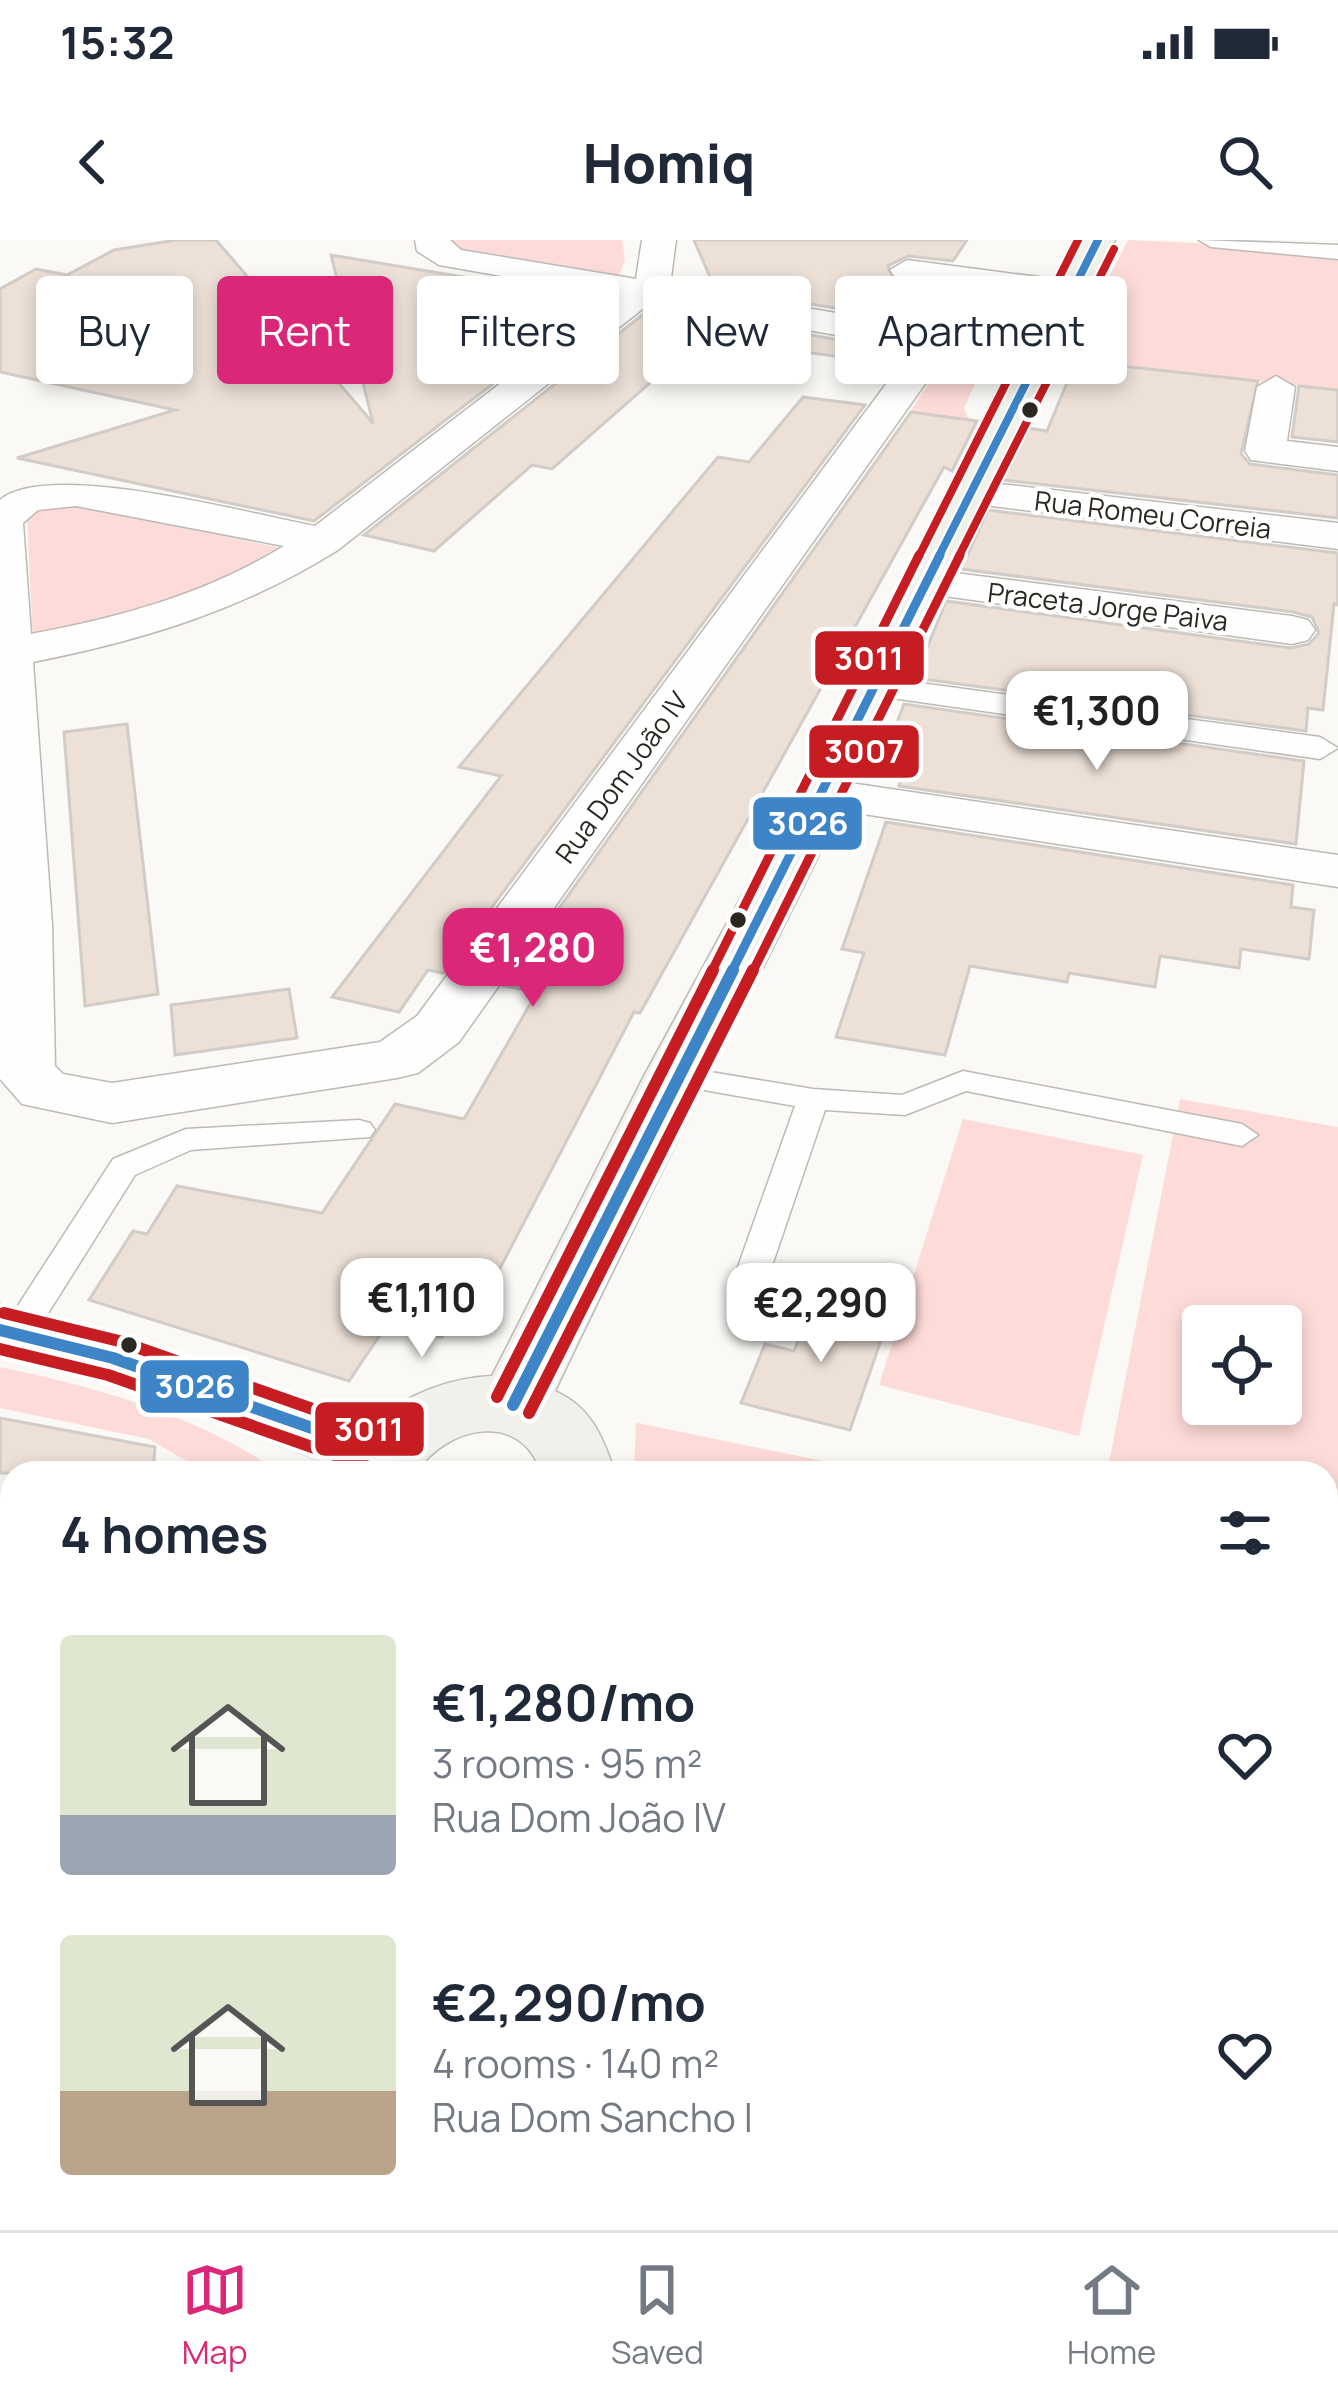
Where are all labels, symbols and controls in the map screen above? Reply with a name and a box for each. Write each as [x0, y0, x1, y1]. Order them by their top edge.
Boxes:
text: 15:32 [60, 11, 174, 73]
text: Homiq [583, 125, 755, 199]
icon: back [60, 129, 126, 195]
icon: search [1212, 129, 1278, 195]
chip: Buy [36, 276, 193, 384]
chip: Rent [217, 276, 393, 384]
chip: Filters [417, 276, 619, 384]
chip: New [643, 276, 811, 384]
chip: Apartment [835, 276, 1127, 384]
unlabelled marker [1019, 399, 1041, 421]
street label: Rua Romeu Correia [1033, 481, 1273, 547]
street label: Praceta Jorge Paiva [986, 573, 1230, 639]
line badge: 3011 [813, 629, 926, 687]
text: 3011 [834, 635, 904, 680]
pin: €1,300 [999, 671, 1195, 773]
street label: Rua Dom João IV [546, 683, 696, 870]
text: €1,300 [1033, 683, 1161, 737]
line badge: 3007 [807, 723, 921, 780]
text: 3007 [824, 728, 904, 773]
line badge: 3026 [751, 795, 864, 852]
text: 3026 [767, 800, 849, 845]
pin: €1,280 [435, 908, 631, 1010]
unlabelled marker [727, 909, 749, 931]
text: €1,280 [470, 920, 596, 974]
pin: €1,110 [324, 1258, 520, 1360]
pin: €2,290 [723, 1263, 919, 1365]
text: €1,110 [367, 1270, 477, 1324]
text: €2,290 [754, 1275, 888, 1329]
map controls [1182, 1305, 1302, 1425]
button: locate [1182, 1305, 1302, 1425]
unlabelled marker [118, 1334, 140, 1356]
line badge: 3026 [138, 1358, 251, 1415]
text: 3026 [154, 1363, 236, 1408]
line badge: 3011 [313, 1400, 426, 1458]
text: 3011 [334, 1406, 404, 1451]
text: 4 homes [60, 1499, 268, 1568]
icon: filters [1212, 1500, 1278, 1566]
text: €1,280/mo [432, 1667, 695, 1736]
icon: home [156, 1683, 300, 1827]
icon: heart [1212, 1722, 1278, 1788]
text: 3 rooms · 95 m² [432, 1736, 702, 1790]
text: Rua Dom João IV [432, 1790, 726, 1844]
text: €2,290/mo [432, 1967, 706, 2036]
icon: home [156, 1983, 300, 2127]
icon: heart [1212, 2022, 1278, 2088]
text: 4 rooms · 140 m² [432, 2036, 719, 2090]
text: Rua Dom Sancho I [432, 2090, 753, 2144]
tab: Map [182, 2257, 248, 2374]
tab: Saved [611, 2257, 704, 2374]
tab: Home [1067, 2257, 1156, 2374]

